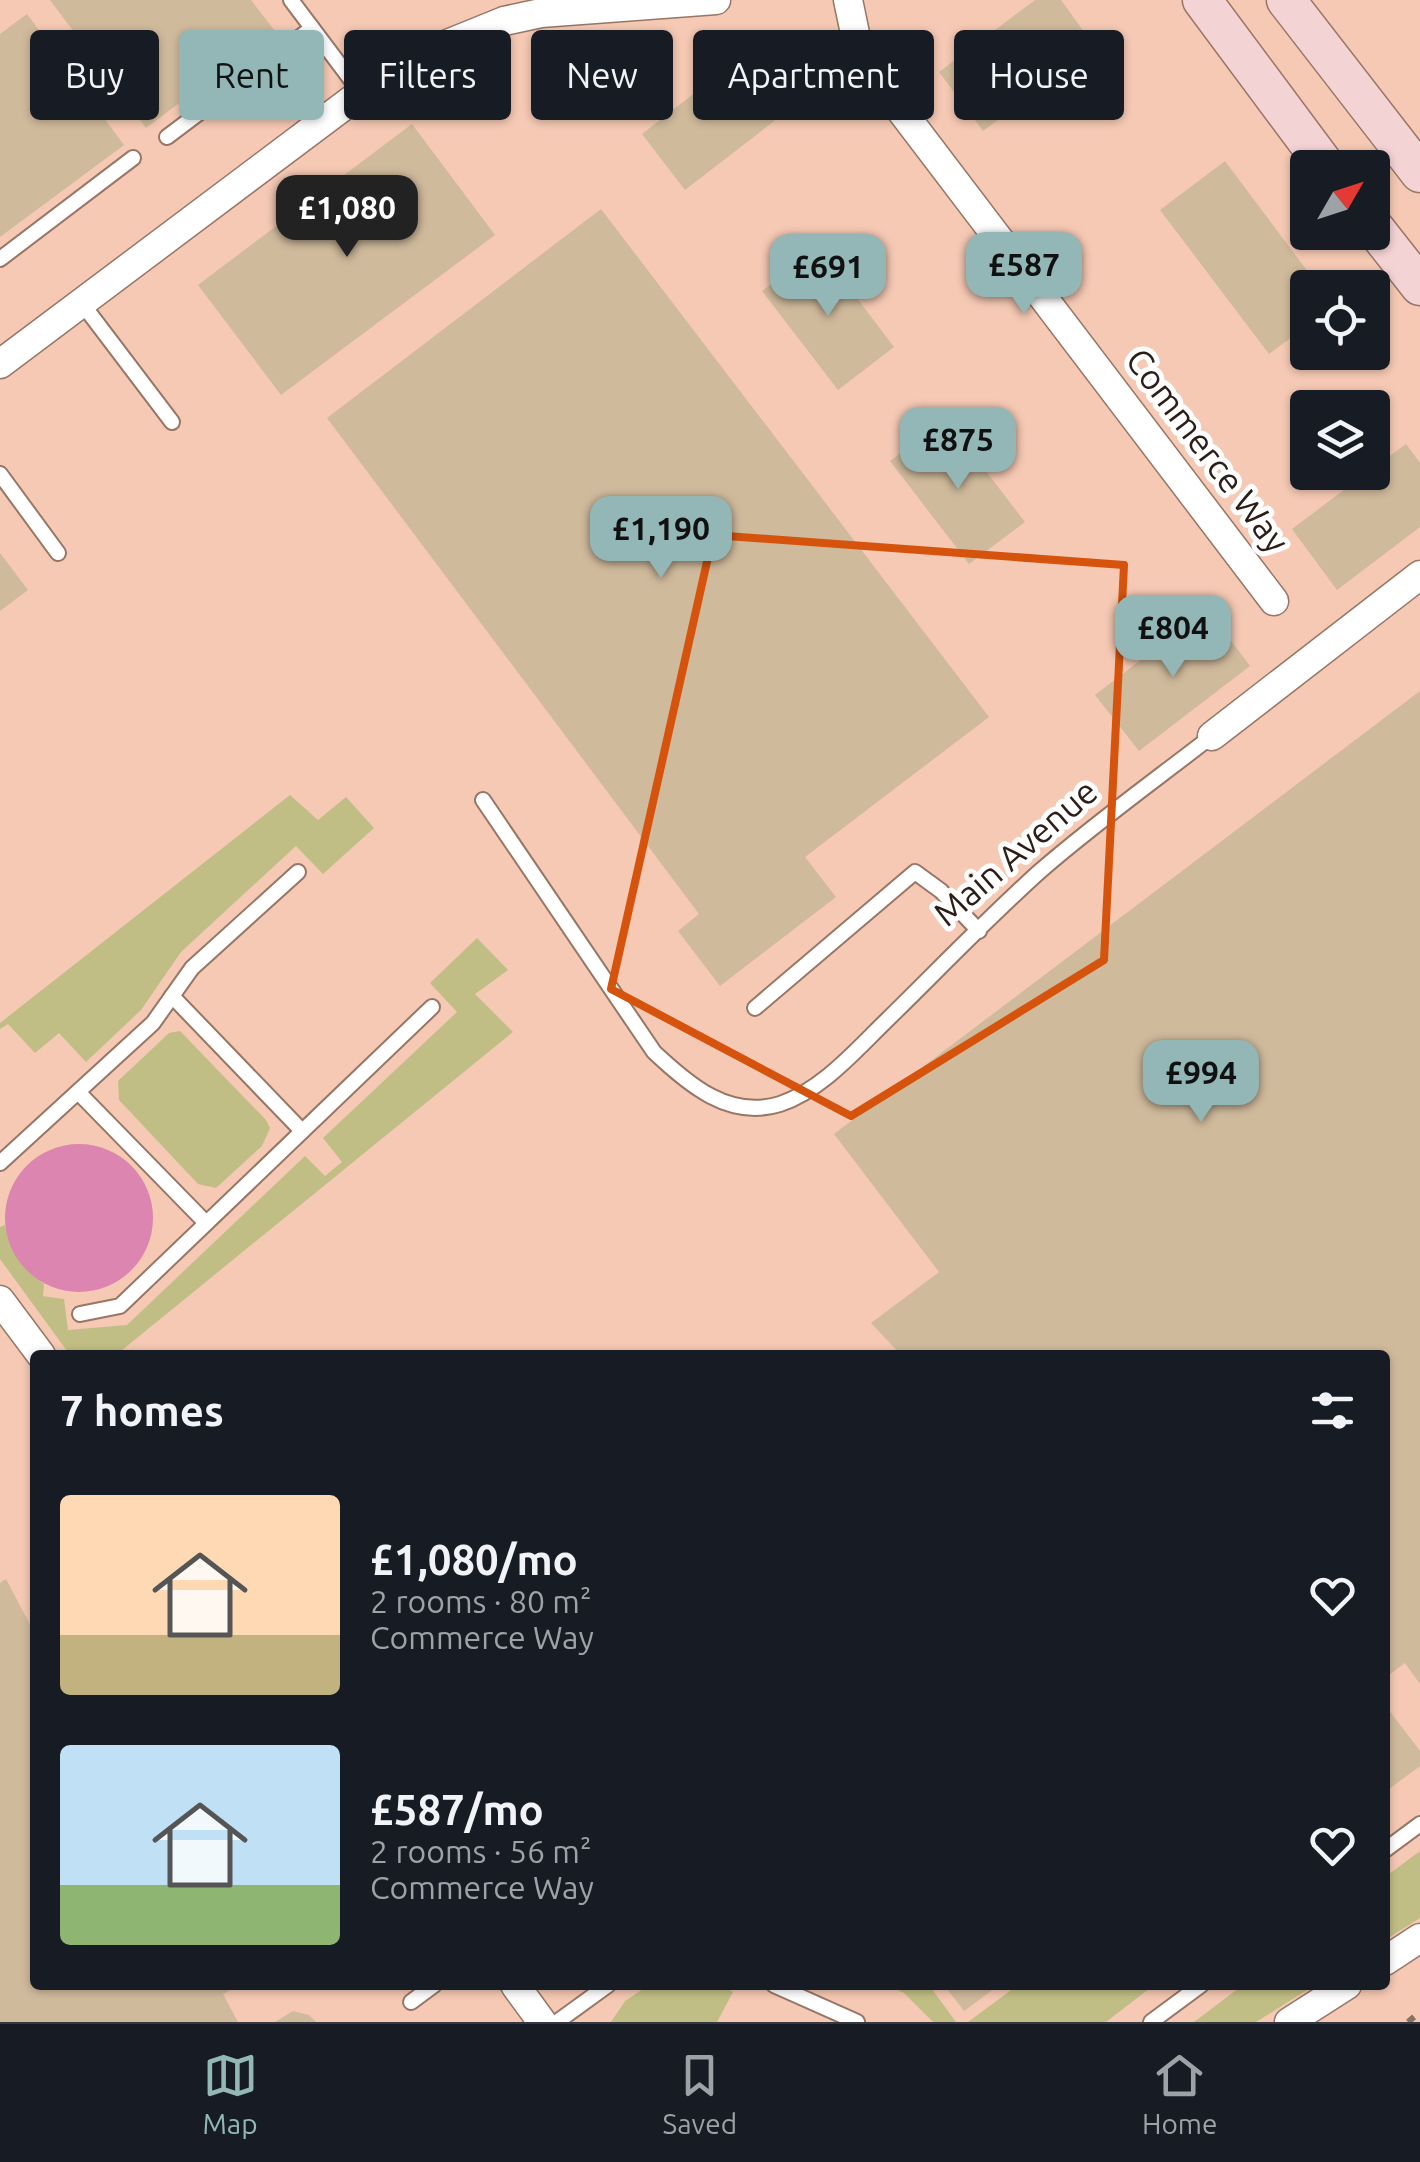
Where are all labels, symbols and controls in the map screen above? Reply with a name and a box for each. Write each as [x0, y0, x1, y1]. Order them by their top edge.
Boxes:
chip: Buy [30, 30, 159, 120]
chip: Rent [179, 30, 324, 120]
chip: Filters [344, 30, 511, 120]
chip: New [531, 30, 673, 120]
chip: Apartment [693, 30, 934, 120]
chip: House [954, 30, 1124, 120]
north arrow [1290, 150, 1390, 250]
map controls [1290, 150, 1390, 490]
pin: £1,080 [266, 175, 428, 260]
text: £1,080 [298, 189, 396, 225]
pin: £587 [965, 232, 1083, 317]
pin: £691 [769, 234, 887, 319]
text: £587 [988, 246, 1060, 282]
text: £691 [792, 248, 864, 284]
button: locate [1290, 270, 1390, 370]
street label: Commerce Way [1118, 340, 1298, 560]
button: layers [1290, 390, 1390, 490]
pin: £875 [899, 407, 1017, 492]
text: £875 [922, 421, 994, 457]
pin: £1,190 [580, 496, 742, 581]
text: £1,190 [612, 510, 710, 546]
pin: £804 [1114, 595, 1232, 680]
text: £804 [1137, 609, 1209, 645]
street label: Main Avenue [925, 770, 1105, 934]
pin: £994 [1142, 1040, 1260, 1125]
text: £994 [1165, 1054, 1237, 1090]
icon: filters [1305, 1383, 1360, 1438]
text: 7 homes [60, 1387, 224, 1434]
icon: home [140, 1535, 260, 1655]
text: £1,080/mo [370, 1536, 578, 1583]
icon: heart [1305, 1568, 1360, 1623]
text: 2 rooms · 80 m² [370, 1583, 591, 1619]
text: Commerce Way [370, 1619, 594, 1655]
icon: home [140, 1785, 260, 1905]
text: £587/mo [370, 1786, 544, 1833]
icon: heart [1305, 1818, 1360, 1873]
text: 2 rooms · 56 m² [370, 1833, 591, 1869]
text: Commerce Way [370, 1869, 594, 1905]
tab: Map [202, 2048, 258, 2139]
tab: Saved [663, 2048, 737, 2139]
tab: Home [1142, 2048, 1218, 2139]

